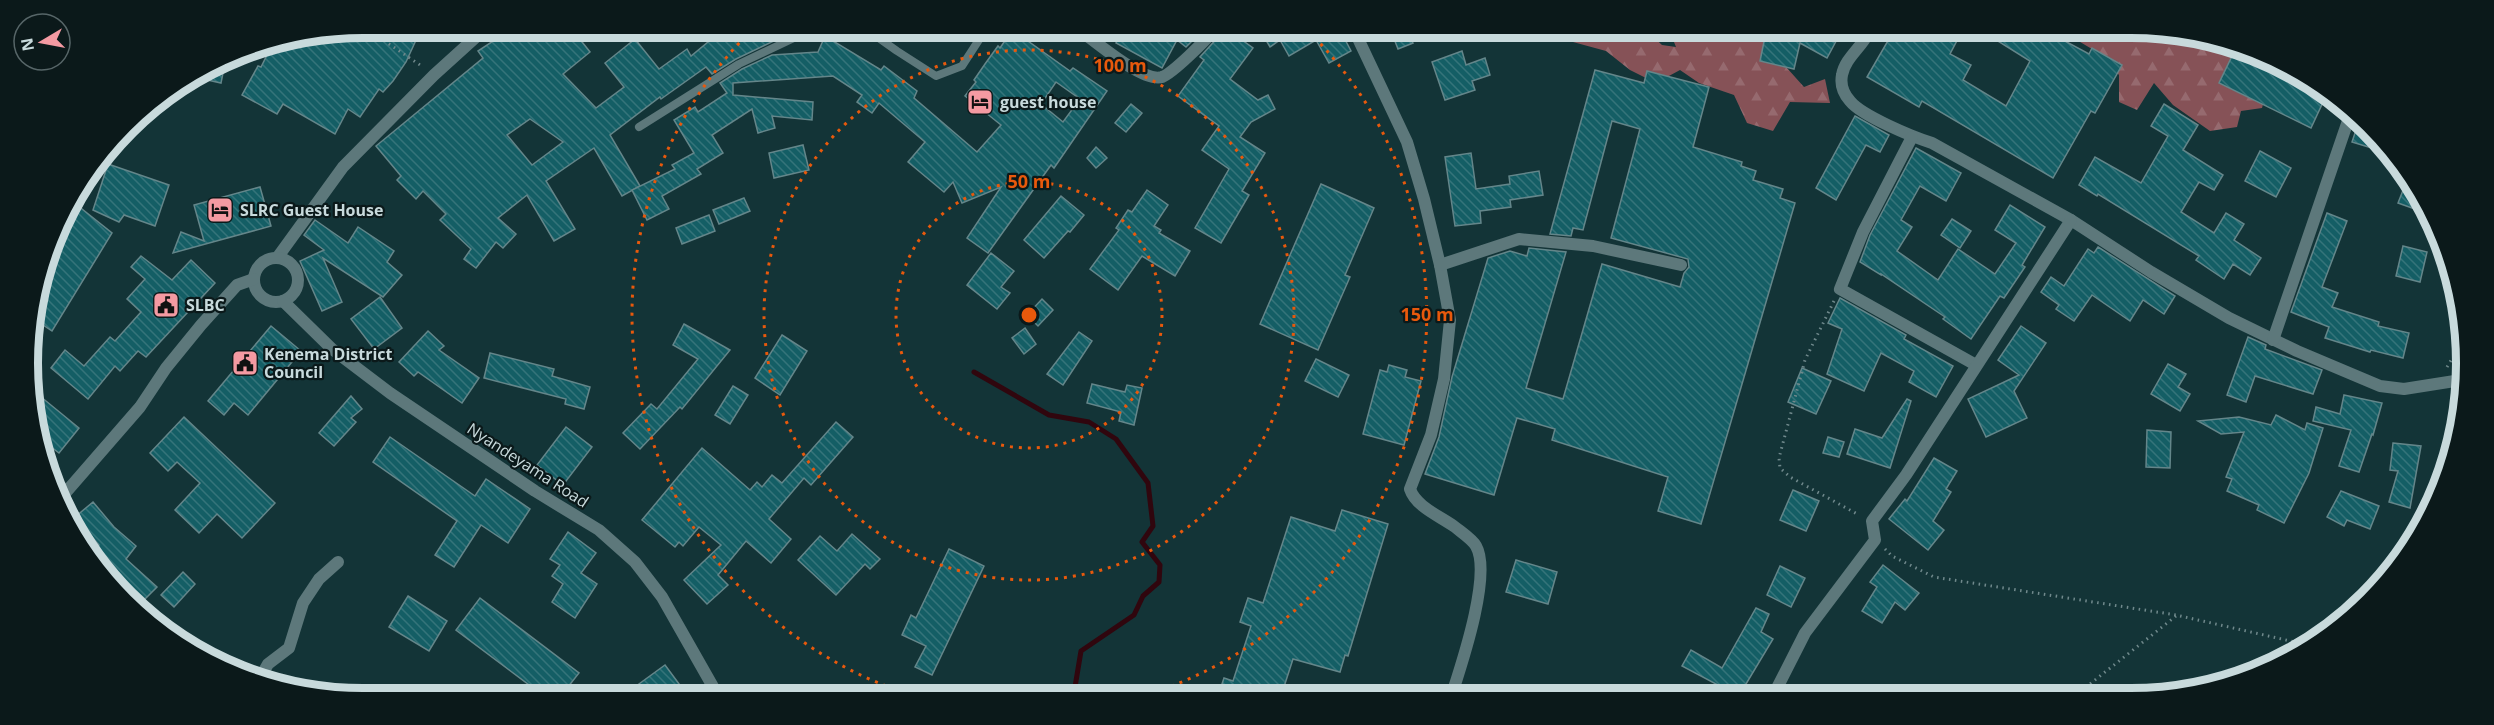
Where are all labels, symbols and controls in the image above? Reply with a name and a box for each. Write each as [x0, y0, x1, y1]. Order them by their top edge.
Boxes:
north arrow [12, 12, 72, 72]
text: N [15, 36, 39, 53]
text: 100 m [1093, 53, 1147, 77]
hotel icon: guest house [965, 87, 995, 117]
place label: guest house [1000, 91, 1096, 113]
text: 50 m [1008, 169, 1050, 193]
hotel icon: SLRC Guest House [205, 195, 235, 225]
place label: SLRC Guest House [240, 199, 383, 221]
public building icon: SLBC [151, 290, 181, 320]
place label: SLBC [186, 294, 225, 316]
text: 150 m [1400, 302, 1454, 326]
centre of rings [1019, 305, 1039, 325]
place label: Kenema District Council [264, 343, 393, 383]
public building icon: Kenema District Council [230, 348, 260, 378]
street label: Nyandeyama Road [463, 418, 593, 512]

